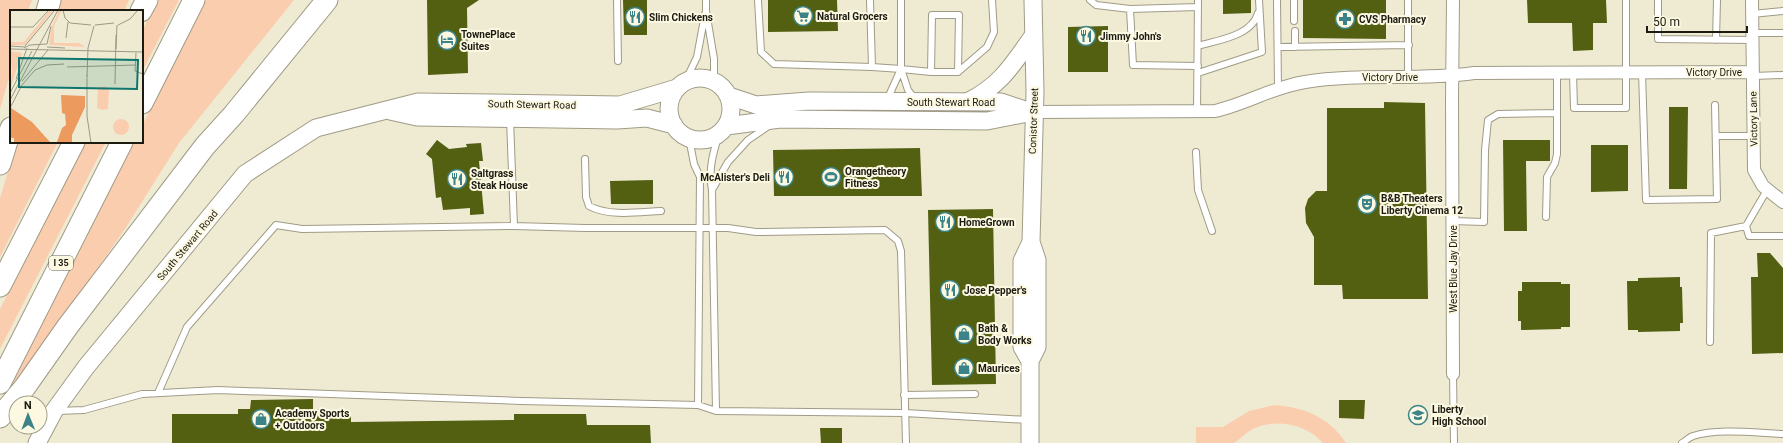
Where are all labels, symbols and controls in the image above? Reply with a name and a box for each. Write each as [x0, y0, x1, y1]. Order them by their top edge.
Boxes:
supermarket icon: Natural Grocers [792, 5, 814, 27]
restaurant icon: Slim Chickens [624, 6, 646, 28]
pharmacy icon: CVS Pharmacy [1334, 8, 1356, 30]
scale bar [1647, 8, 1747, 34]
inset map [10, 10, 143, 143]
place label: Natural Grocers [817, 11, 888, 22]
place label: Slim Chickens [649, 12, 713, 23]
place label: CVS Pharmacy [1359, 14, 1427, 25]
text: 50 m [1653, 15, 1680, 29]
restaurant icon: Jimmy John's [1075, 25, 1097, 47]
hotel icon: TownePlace Suites [436, 29, 458, 51]
place label: TownePlace Suites [461, 29, 516, 52]
place label: Jimmy John's [1100, 31, 1161, 42]
street label: Victory Drive [1686, 67, 1742, 78]
street label: Victory Drive [1362, 72, 1418, 83]
street label: Conistor Street [1027, 88, 1040, 154]
street label: Victory Lane [1748, 91, 1759, 147]
street label: South Stewart Road [907, 97, 995, 108]
street label: South Stewart Road [488, 98, 576, 111]
restaurant icon: McAlister's Deli [773, 166, 795, 188]
sports icon: Orangetheory Fitness [820, 166, 842, 188]
place label: Orangetheory Fitness [845, 166, 907, 189]
restaurant icon: Saltgrass Steak House [446, 168, 468, 190]
place label: Saltgrass Steak House [471, 168, 529, 191]
place label: McAlister's Deli [700, 172, 770, 183]
theatre icon: B&B Theaters Liberty Cinema 12 [1356, 193, 1378, 215]
place label: B&B Theaters Liberty Cinema 12 [1381, 193, 1463, 216]
street label: South Stewart Road [155, 208, 220, 283]
restaurant icon: HomeGrown [934, 211, 956, 233]
place label: HomeGrown [959, 217, 1015, 228]
street label: West Blue Jay Drive [1448, 225, 1459, 313]
road number: I 35 [49, 256, 73, 270]
restaurant icon: Jose Pepper's [939, 279, 961, 301]
place label: Jose Pepper's [964, 285, 1027, 296]
shop icon: Bath & Body Works [953, 323, 975, 345]
place label: Bath & Body Works [978, 323, 1032, 346]
shop icon: Maurices [953, 357, 975, 379]
place label: Maurices [978, 363, 1020, 374]
north arrow [8, 395, 48, 435]
text: N [24, 399, 32, 412]
school or university icon: Liberty High School [1407, 404, 1429, 426]
place label: Liberty High School [1432, 404, 1487, 427]
shop icon: Academy Sports + Outdoors [250, 408, 272, 430]
place label: Academy Sports + Outdoors [275, 408, 349, 431]

